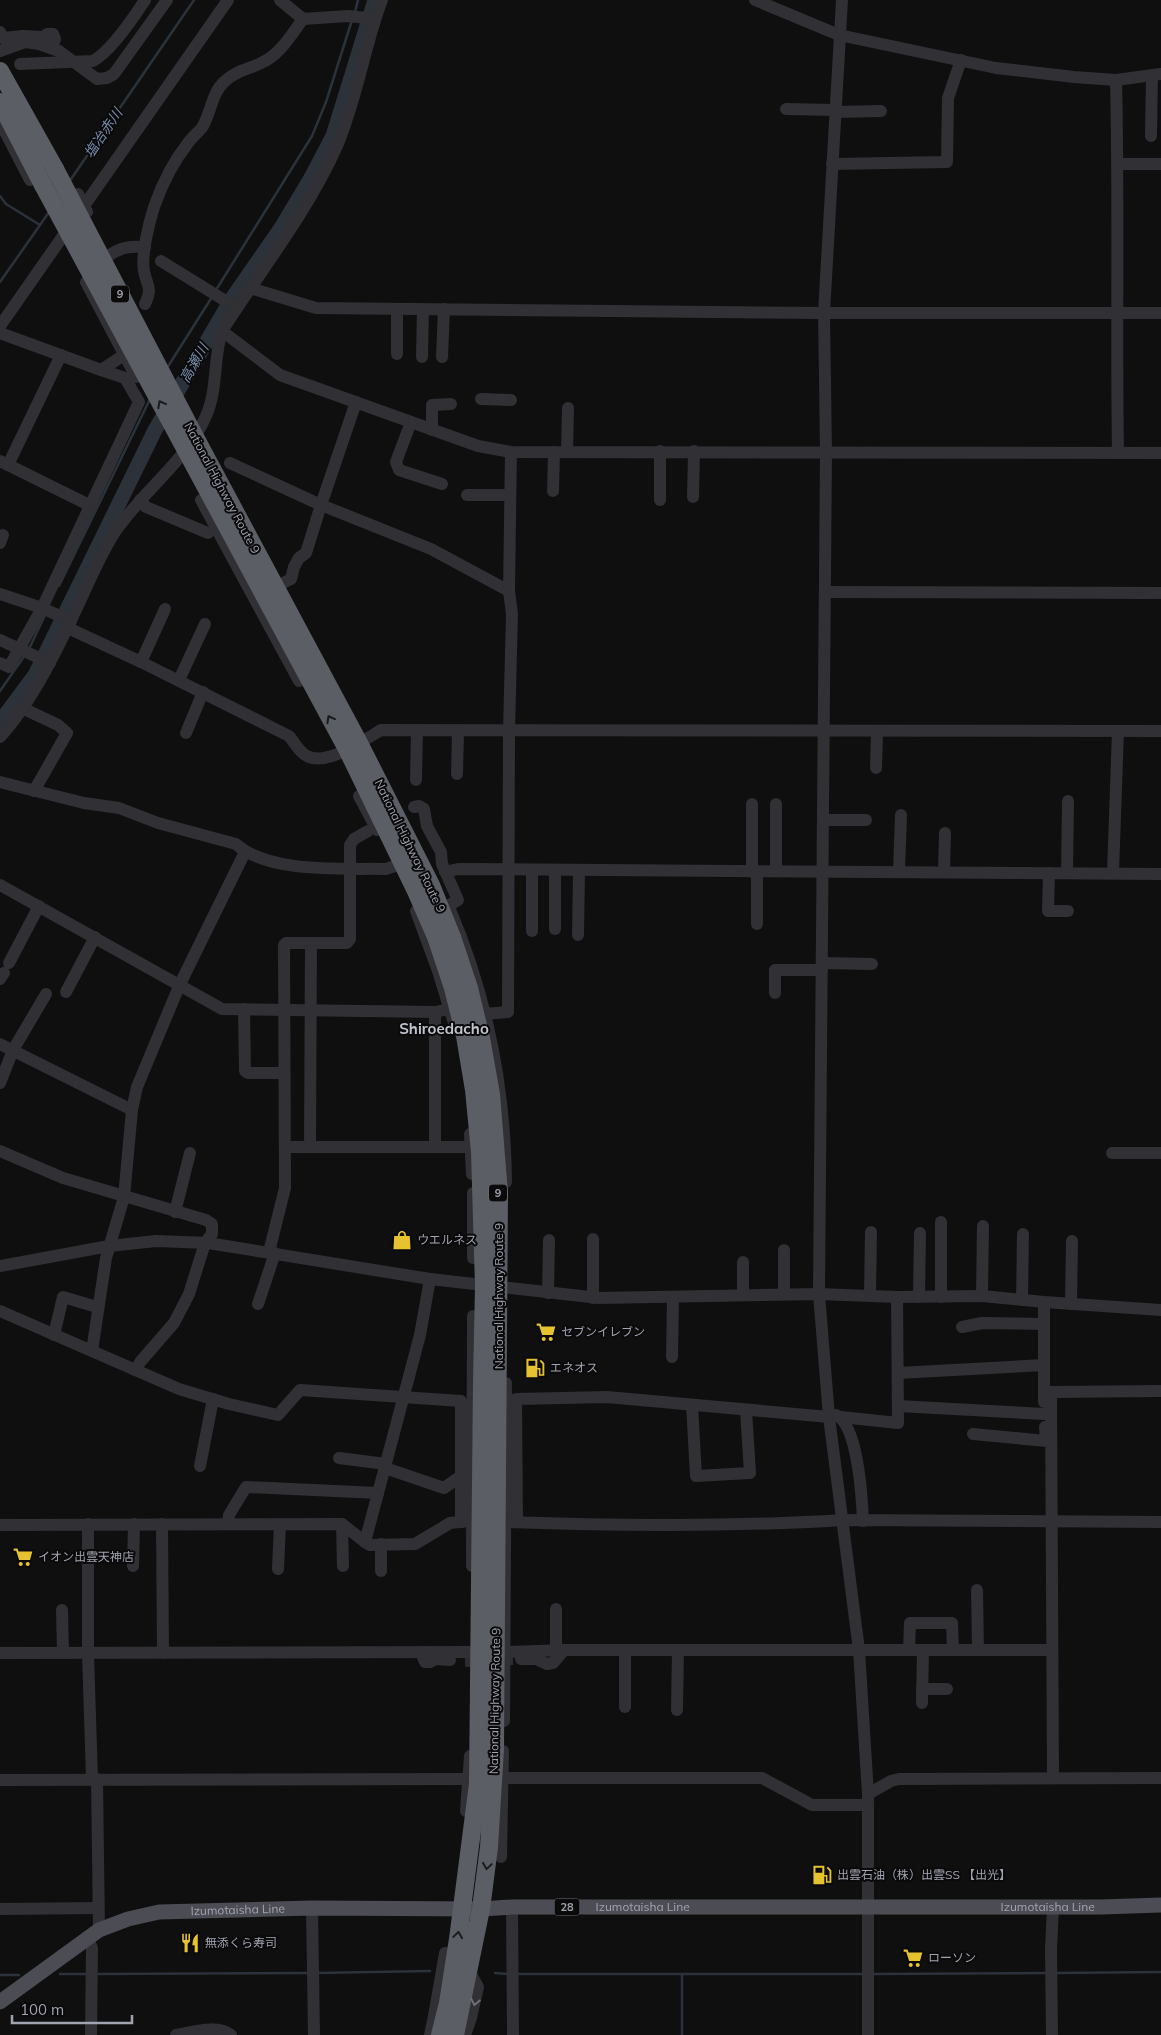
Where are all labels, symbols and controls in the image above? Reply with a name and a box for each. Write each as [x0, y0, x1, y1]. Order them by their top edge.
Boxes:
water label: 塩冶赤川 [80, 103, 127, 161]
road number: 9 [111, 286, 129, 302]
water label: 高瀬川 [176, 339, 213, 386]
one-way arrow [157, 400, 167, 409]
street label: National Highway Route 9 [181, 420, 263, 556]
one-way arrow [326, 716, 336, 725]
street label: National Highway Route 9 [372, 777, 449, 915]
district label: Shiroedacho [399, 1019, 489, 1038]
road number: 9 [489, 1184, 507, 1202]
street label: National Highway Route 9 [491, 1223, 506, 1369]
shop icon: ウエルネス [391, 1229, 413, 1251]
place label: ウエルネス [417, 1232, 477, 1247]
supermarket icon: セブンイレブン [535, 1321, 557, 1343]
place label: セブンイレブン [561, 1324, 645, 1339]
fuel station icon: エネオス [524, 1357, 546, 1379]
place label: エネオス [550, 1360, 598, 1375]
supermarket icon: イオン出雲天神店 [12, 1546, 34, 1568]
place label: イオン出雲天神店 [38, 1549, 134, 1564]
street label: National Highway Route 9 [486, 1628, 503, 1774]
one-way arrow [482, 1863, 493, 1871]
fuel station icon: 出雲石油（株）出雲SS 【出光】 [811, 1864, 833, 1886]
place label: 出雲石油（株）出雲SS 【出光】 [837, 1867, 1011, 1882]
road number: 28 [554, 1898, 580, 1915]
street label: Izumotaisha Line [596, 1899, 690, 1914]
street label: Izumotaisha Line [1001, 1899, 1095, 1914]
street label: Izumotaisha Line [190, 1901, 285, 1918]
one-way arrow [453, 1931, 463, 1940]
restaurant icon: 無添くら寿司 [179, 1932, 201, 1954]
place label: 無添くら寿司 [205, 1935, 277, 1950]
supermarket icon: ローソン [902, 1947, 924, 1969]
place label: ローソン [928, 1950, 976, 1965]
scale bar [12, 1992, 132, 2024]
one-way arrow [470, 1997, 481, 2006]
text: 100 m [20, 2000, 64, 2019]

